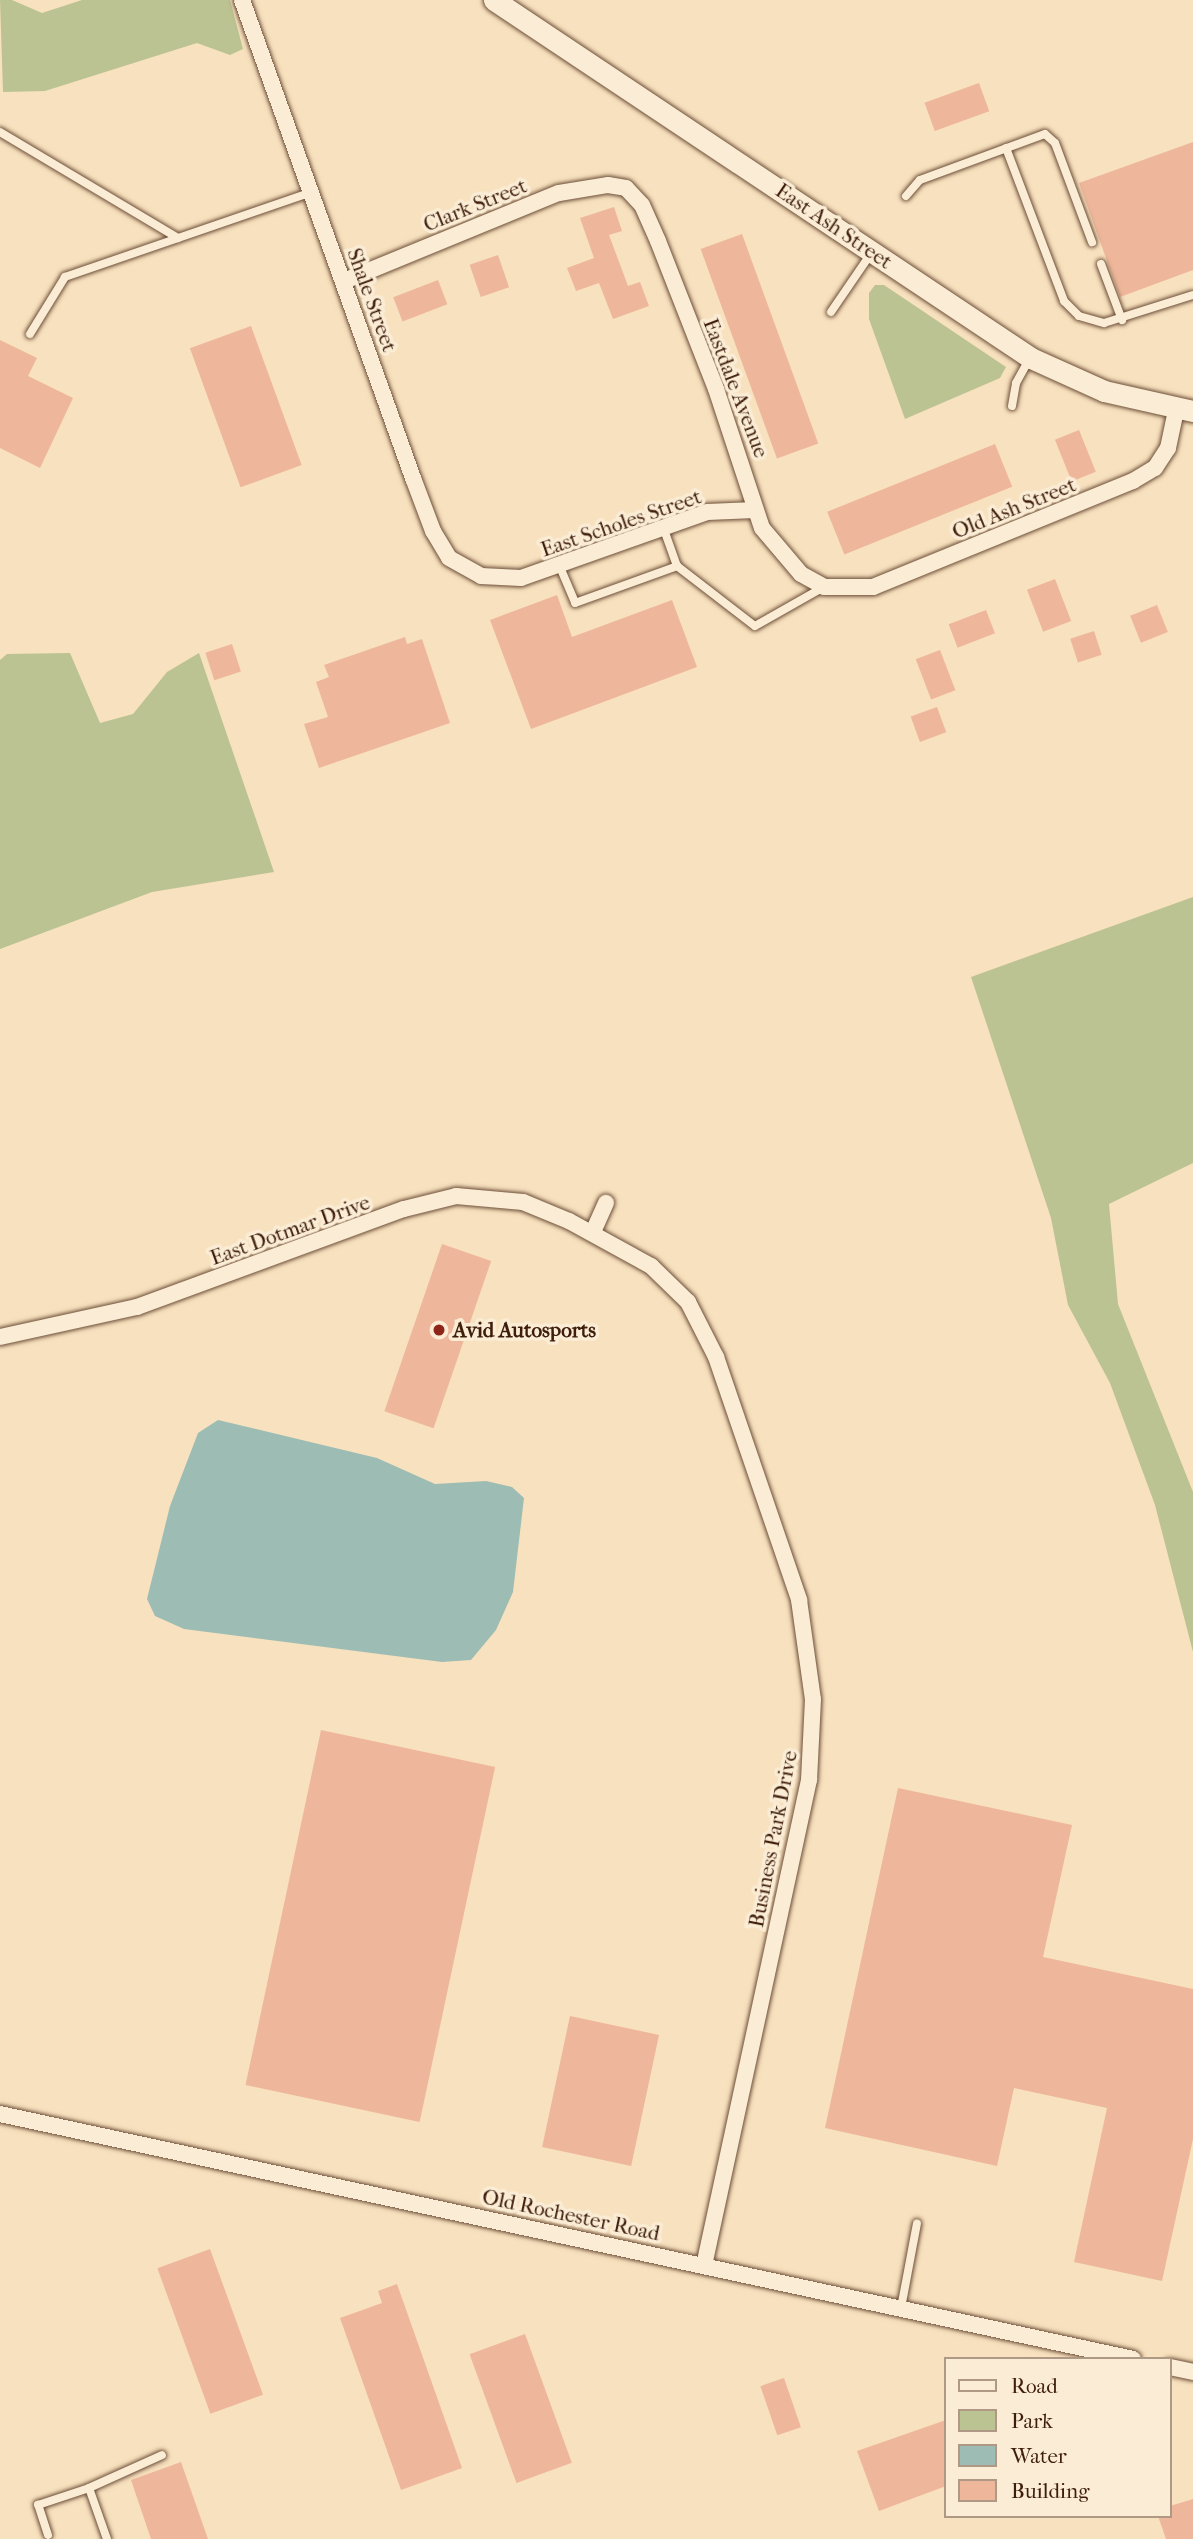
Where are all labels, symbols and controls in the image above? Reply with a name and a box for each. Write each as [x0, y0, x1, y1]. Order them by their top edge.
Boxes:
street label: Clark Street [420, 173, 530, 237]
street label: East Ash Street [771, 178, 897, 274]
street label: Shale Street [342, 245, 402, 355]
street label: Eastdale Avenue [698, 315, 774, 461]
street label: Old Ash Street [948, 472, 1080, 544]
street label: East Scholes Street [537, 484, 705, 562]
street label: East Dotmar Drive [207, 1189, 373, 1271]
place label: Avid Autosports [453, 1317, 596, 1343]
marker: Avid Autosports [431, 1322, 447, 1338]
street label: Business Park Drive [744, 1748, 802, 1930]
street label: Old Rochester Road [480, 2184, 662, 2246]
legend [944, 2357, 1172, 2518]
text: Road [1011, 2374, 1058, 2398]
text: Park [1011, 2409, 1053, 2433]
text: Water [1011, 2444, 1067, 2468]
text: Building [1011, 2479, 1089, 2503]

